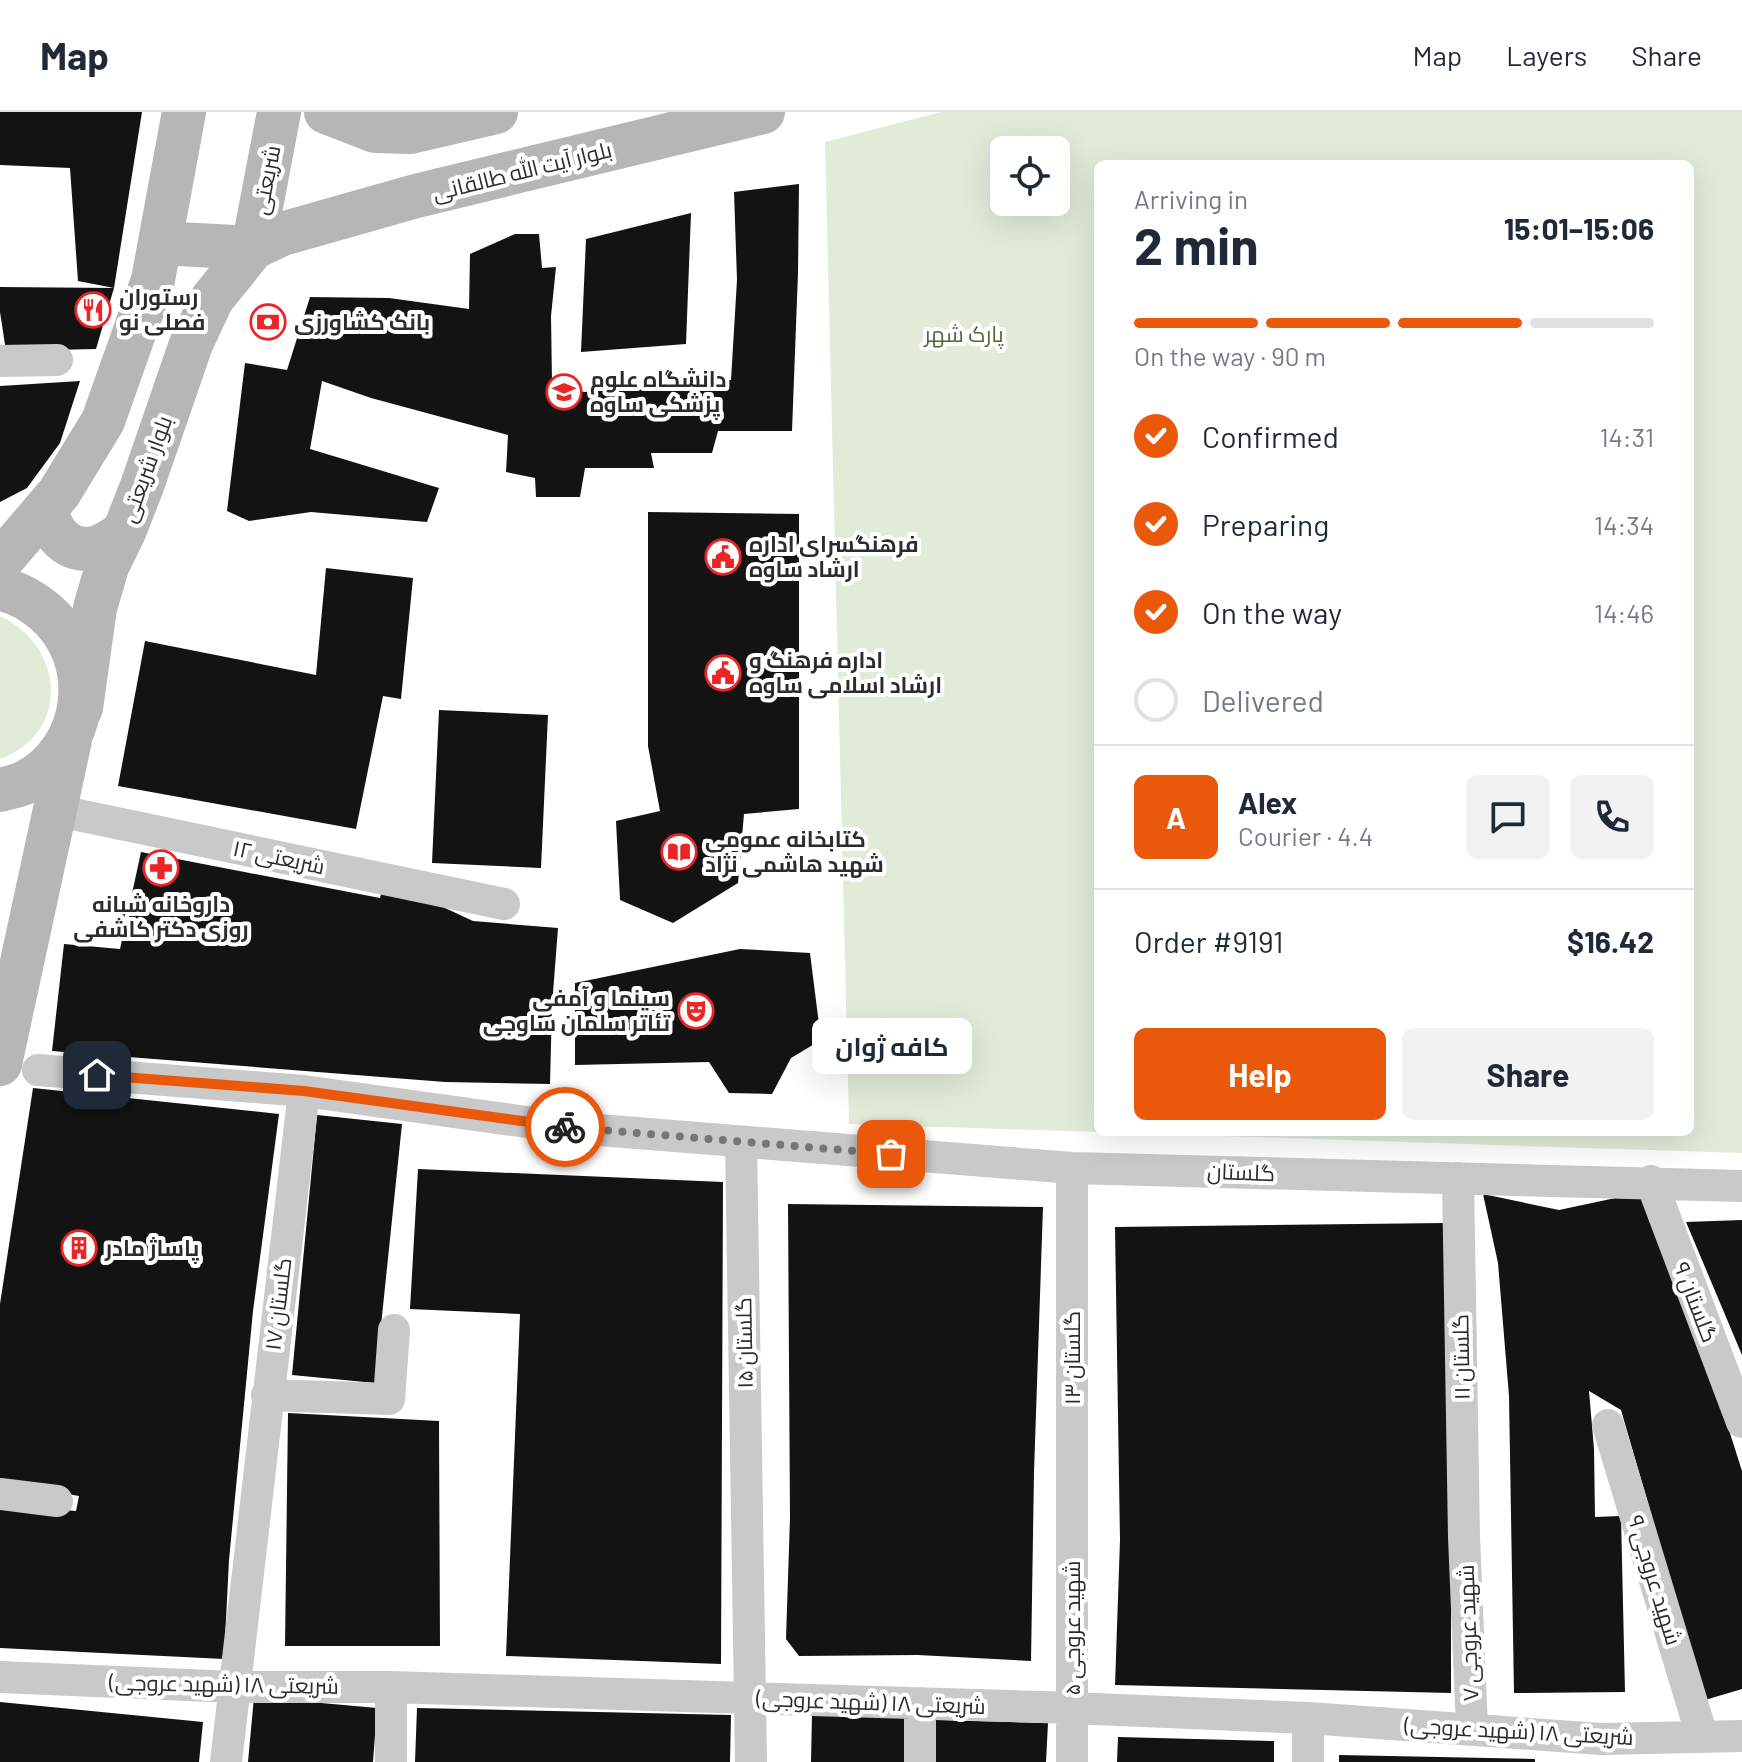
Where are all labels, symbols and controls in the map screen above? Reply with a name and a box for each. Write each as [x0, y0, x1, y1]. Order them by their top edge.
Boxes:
text: Map [40, 32, 109, 78]
text: Map [1412, 38, 1462, 72]
text: Layers [1506, 38, 1587, 72]
text: Share [1631, 38, 1702, 72]
street label: بلوار آیت الله طالقانی [429, 135, 615, 207]
map controls [990, 136, 1070, 216]
button: locate [990, 136, 1070, 216]
street label: شریعتی [246, 143, 286, 217]
text: Arriving in [1134, 183, 1248, 214]
text: 15:01–15:06 [1504, 210, 1654, 246]
text: 2 min [1134, 213, 1259, 275]
place label: رستوران فصلی نو [119, 283, 205, 336]
restaurant icon: رستوران فصلی نو [74, 291, 112, 329]
bank icon: بانک کشاورزی [249, 303, 287, 341]
place label: بانک کشاورزی [294, 308, 430, 336]
park label: پارک شهر [922, 320, 1004, 349]
text: On the way · 90 m [1134, 340, 1326, 371]
place label: دانشگاه علوم پزشکی ساوه [590, 365, 727, 420]
school or university icon: دانشگاه علوم پزشکی ساوه [545, 373, 583, 411]
street label: بلوار شریعتی [114, 412, 178, 526]
icon: check [1134, 414, 1178, 458]
text: Confirmed [1202, 418, 1339, 454]
text: 14:31 [1599, 421, 1654, 452]
icon: check [1134, 502, 1178, 546]
text: Preparing [1202, 506, 1329, 542]
text: 14:34 [1594, 509, 1654, 540]
place label: فرهنگسرای اداره ارشاد ساوه [749, 530, 919, 583]
public building icon: فرهنگسرای اداره ارشاد ساوه [704, 538, 742, 576]
icon: check [1134, 590, 1178, 634]
text: On the way [1202, 594, 1342, 630]
text: 14:46 [1594, 597, 1654, 628]
place label: اداره فرهنگ و ارشاد اسلامی ساوه [749, 646, 942, 699]
public building icon: اداره فرهنگ و ارشاد اسلامی ساوه [704, 654, 742, 692]
text: Delivered [1202, 682, 1324, 718]
button: chat [1466, 775, 1550, 859]
button: phone [1570, 775, 1654, 859]
text: Alex [1238, 784, 1297, 820]
text: A [1166, 799, 1186, 835]
text: Courier · 4.4 [1238, 820, 1373, 851]
place label: کتابخانه عمومی شهید هاشمی نژاد [705, 825, 884, 878]
library icon: کتابخانه عمومی شهید هاشمی نژاد [660, 833, 698, 871]
street label: شریعتی ۱۲ [231, 834, 327, 880]
pharmacy icon: داروخانه شبانه روزی دکتر کاشفی [142, 849, 180, 887]
place label: داروخانه شبانه روزی دکتر کاشفی [73, 890, 249, 943]
text: Order #9191 [1134, 923, 1284, 959]
text: $16.42 [1567, 923, 1654, 959]
place label: سینما و آمفی تئاتر سلمان ساوجی [483, 984, 671, 1037]
theatre icon: سینما و آمفی تئاتر سلمان ساوجی [677, 992, 715, 1030]
callout: کافه ژوان [811, 1018, 971, 1074]
button: Help [1134, 1028, 1386, 1120]
button: Share [1402, 1028, 1654, 1120]
text: کافه ژوان [835, 1030, 949, 1061]
pin [63, 1041, 131, 1109]
icon: home [75, 1053, 119, 1097]
courier [525, 1087, 605, 1167]
icon: bike [543, 1105, 587, 1149]
pin [857, 1120, 925, 1188]
icon: bag [869, 1132, 913, 1176]
street label: گلستان [1206, 1157, 1276, 1186]
building icon: پاساژ مادر [60, 1229, 98, 1267]
place label: پاساژ مادر [104, 1234, 199, 1264]
street label: گلستان ۱۷ [258, 1256, 297, 1352]
street label: گلستان ۹ [1669, 1258, 1724, 1346]
street label: گلستان ۱۵ [729, 1297, 758, 1389]
street label: گلستان ۱۳ [1058, 1311, 1085, 1405]
street label: گلستان ۱۱ [1446, 1314, 1475, 1400]
street label: شهید عروجی ۹ [1622, 1512, 1688, 1648]
street label: شهید عروجی ۵ [1058, 1560, 1086, 1696]
street label: شهید عروجی ۷ [1452, 1564, 1484, 1702]
street label: شریعتی ۱۸ (شهید عروجی) [108, 1668, 339, 1700]
street label: شریعتی ۱۸ (شهید عروجی) [755, 1684, 986, 1720]
street label: شریعتی ۱۸ (شهید عروجی) [1403, 1711, 1634, 1751]

